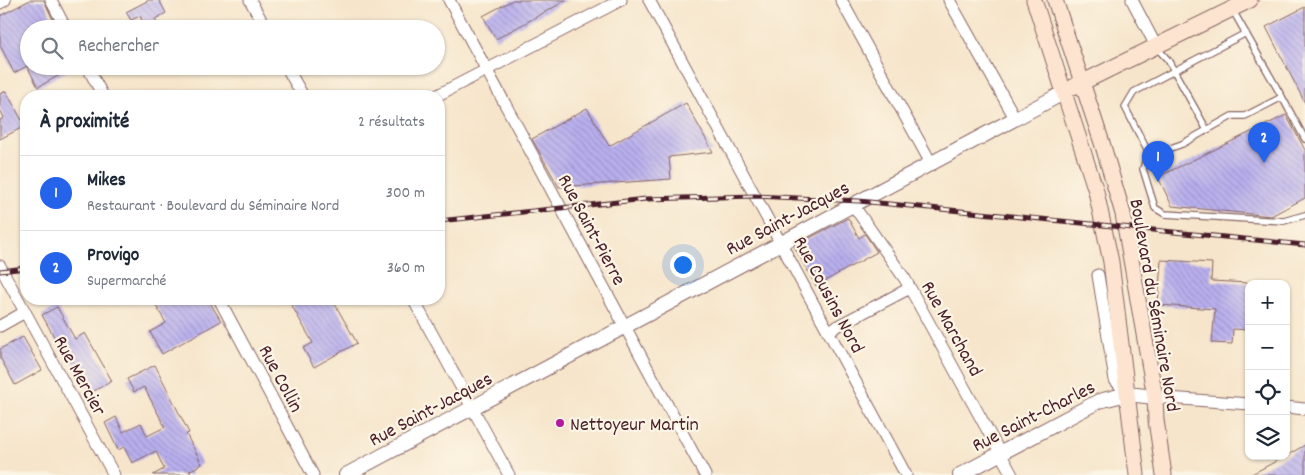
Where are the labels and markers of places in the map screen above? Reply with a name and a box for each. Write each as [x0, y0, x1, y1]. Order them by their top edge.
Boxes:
pin: 2 [1248, 122, 1280, 163]
pin: 1 [1142, 141, 1174, 182]
place label: Nettoyeur Martin [570, 412, 699, 440]
marker: Nettoyeur Martin [554, 417, 566, 429]

